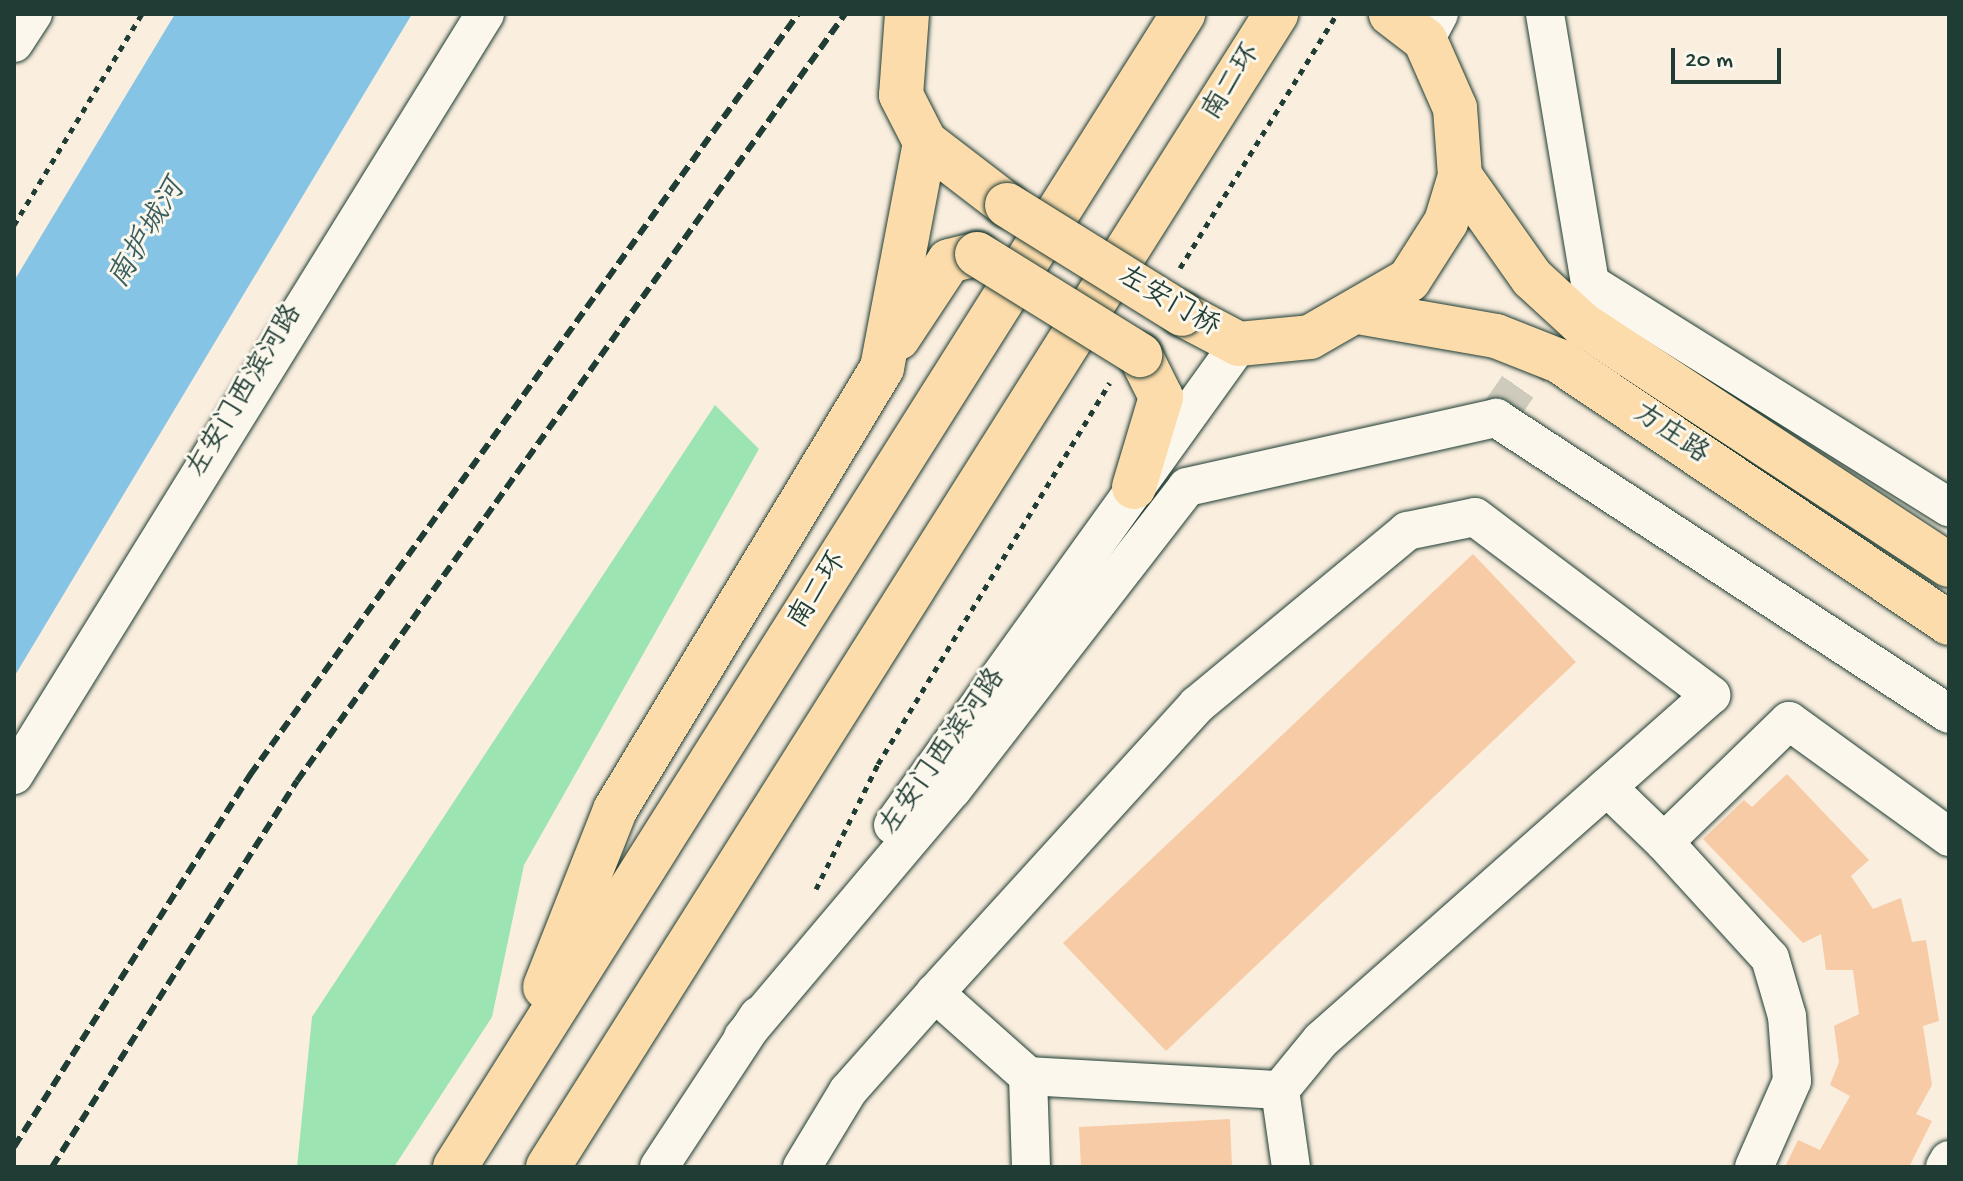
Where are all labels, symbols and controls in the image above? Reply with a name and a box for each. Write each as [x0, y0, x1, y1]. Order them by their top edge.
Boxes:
scale bar [1675, 32, 1785, 82]
street label: 南二环 [1196, 38, 1270, 128]
text: 20 m [1685, 47, 1733, 76]
water label: 南护城河 [103, 174, 195, 296]
street label: 左安门桥 [1111, 260, 1225, 346]
street label: 左安门西滨河路 [181, 299, 311, 485]
street label: 方庄路 [1626, 398, 1714, 472]
street label: 南二环 [782, 546, 856, 636]
street label: 左安门西滨河路 [874, 663, 1014, 843]

